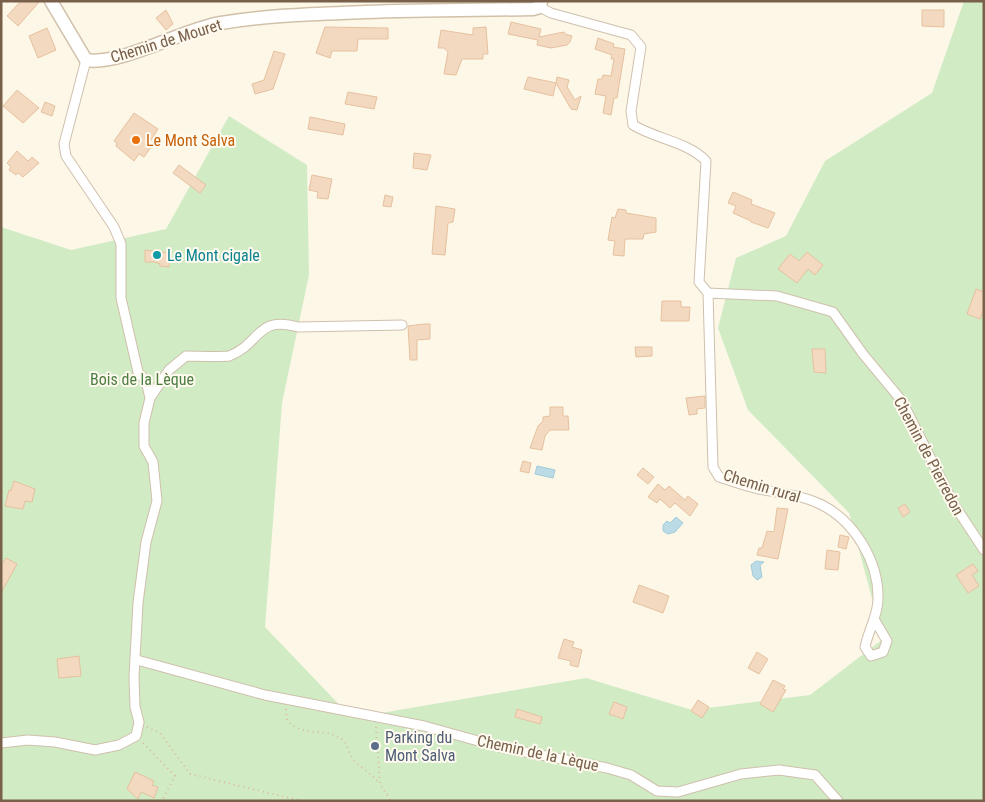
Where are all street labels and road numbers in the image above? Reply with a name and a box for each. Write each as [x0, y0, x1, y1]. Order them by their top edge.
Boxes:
street label: Chemin de Mouret [108, 15, 224, 67]
street label: Chemin de Pierredon [890, 394, 968, 518]
street label: Chemin rural [721, 465, 803, 507]
street label: Chemin de la Lèque [475, 731, 601, 775]

